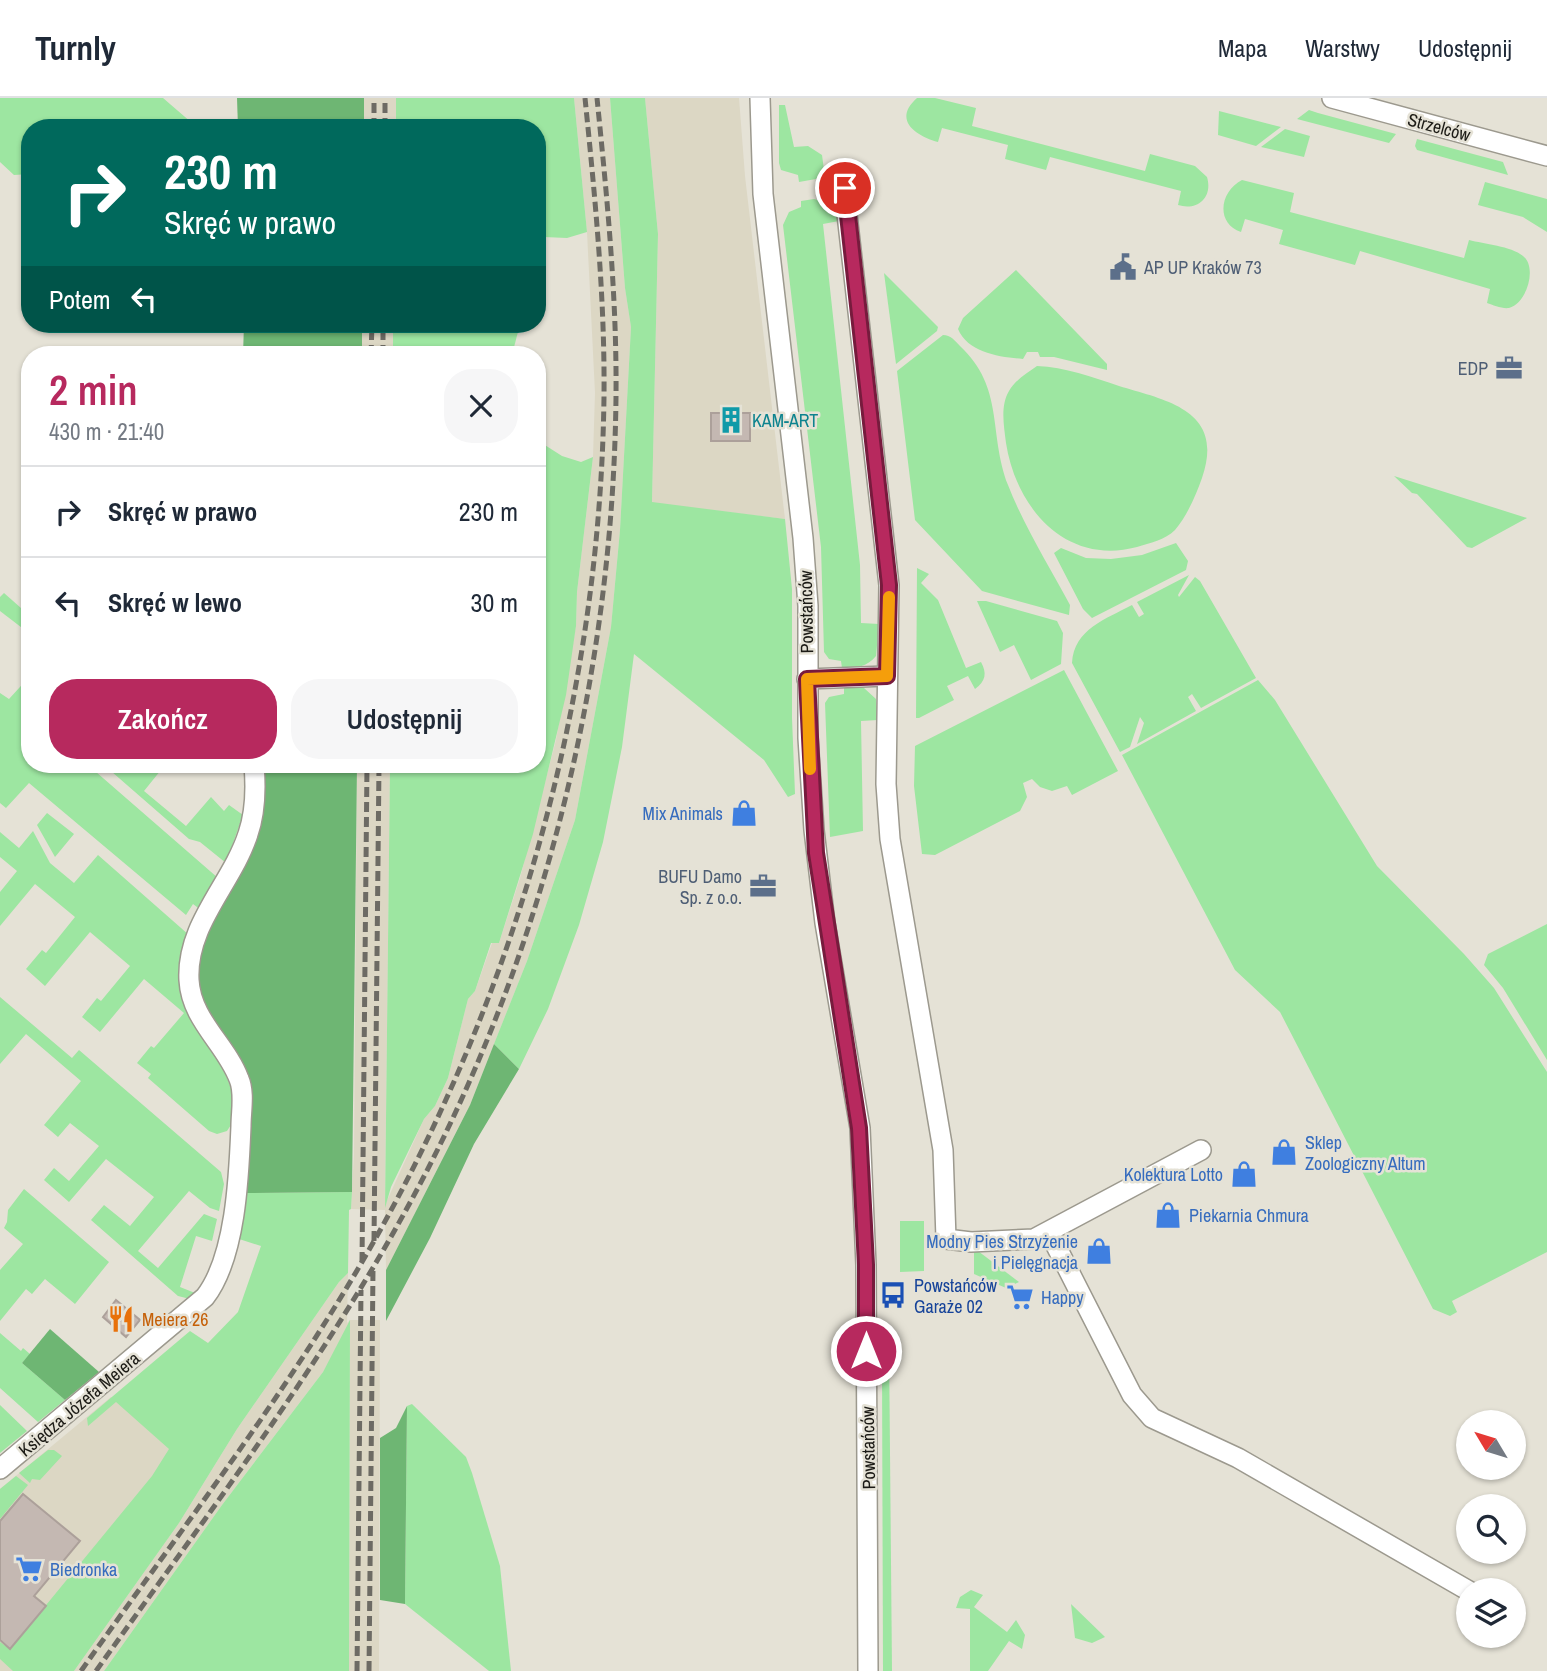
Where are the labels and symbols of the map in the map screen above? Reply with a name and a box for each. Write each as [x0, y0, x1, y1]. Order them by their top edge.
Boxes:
street label: Strzelców [1405, 107, 1473, 147]
pin [815, 158, 875, 218]
public building icon: AP UP Kraków 73 [1108, 252, 1138, 282]
place label: AP UP Kraków 73 [1143, 255, 1262, 280]
office icon: EDP [1494, 353, 1524, 383]
place label: EDP [1458, 356, 1488, 381]
building icon: KAM-ART [716, 405, 746, 435]
place label: KAM-ART [752, 408, 818, 433]
street label: Powstańców [793, 570, 819, 654]
shop icon: Mix Animals [729, 798, 759, 828]
place label: Mix Animals [643, 801, 723, 826]
place label: BUFU Damo Sp. z o.o. [658, 864, 742, 910]
office icon: BUFU Damo Sp. z o.o. [748, 871, 778, 901]
place label: Sklep Zoologiczny Altum [1305, 1130, 1426, 1176]
shop icon: Sklep Zoologiczny Altum [1269, 1137, 1299, 1167]
shop icon: Kolektura Lotto [1229, 1159, 1259, 1189]
place label: Kolektura Lotto [1124, 1162, 1223, 1187]
shop icon: Piekarnia Chmura [1153, 1200, 1183, 1230]
place label: Piekarnia Chmura [1189, 1203, 1309, 1228]
place label: Modny Pies Strzyżenie i Pielęgnacja [926, 1229, 1078, 1275]
shop icon: Modny Pies Strzyżenie i Pielęgnacja [1084, 1236, 1114, 1266]
place label: Powstańców Garaże 02 [914, 1273, 997, 1319]
bus stop icon: Powstańców Garaże 02 [878, 1280, 908, 1310]
supermarket icon: Happy [1005, 1282, 1035, 1312]
place label: Happy [1041, 1285, 1084, 1310]
restaurant icon: Meiera 26 [106, 1304, 136, 1334]
place label: Meiera 26 [142, 1307, 208, 1332]
position arrow [829, 1314, 903, 1388]
street label: Księdza Józefa Meiera [13, 1346, 145, 1462]
street label: Powstańców [855, 1406, 881, 1490]
north arrow [1456, 1410, 1526, 1480]
supermarket icon: Biedronka [14, 1554, 44, 1584]
place label: Biedronka [50, 1557, 117, 1582]

